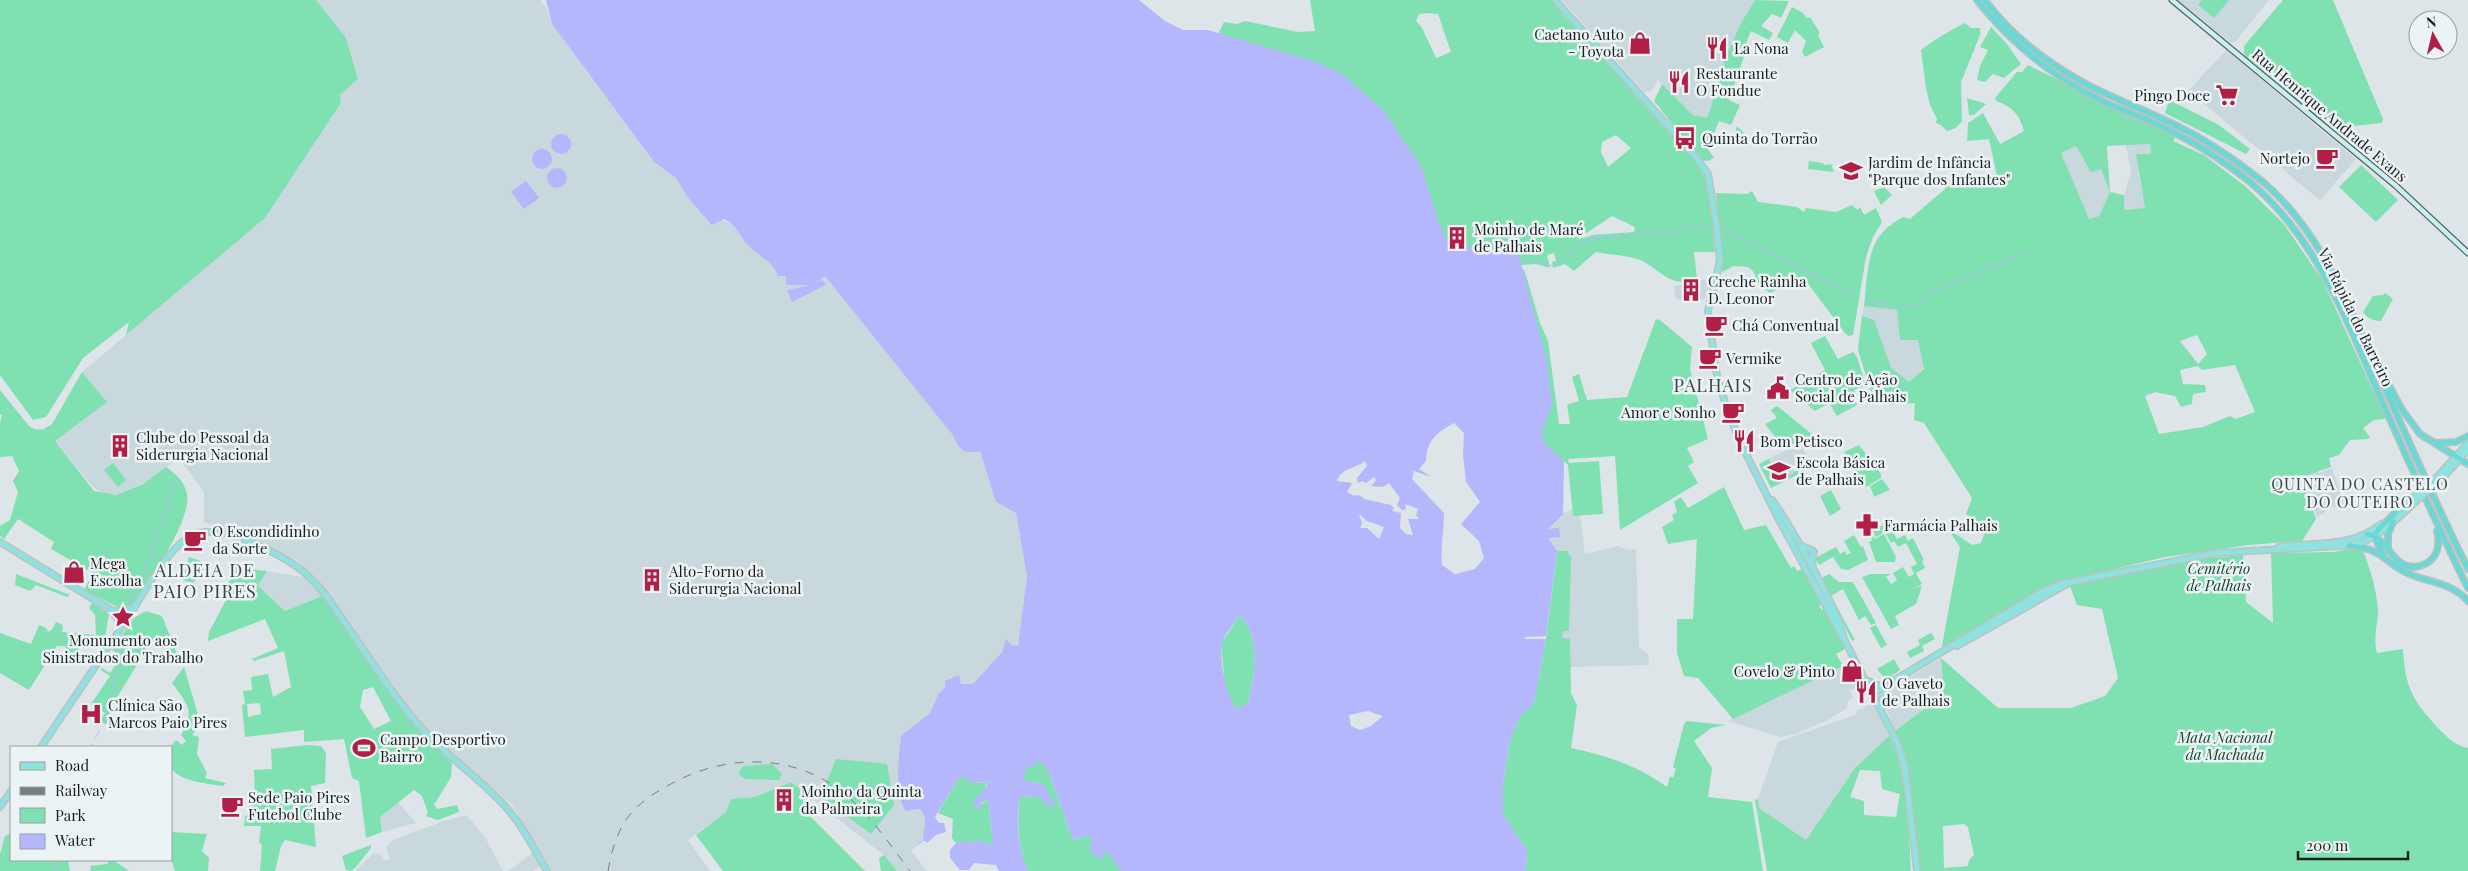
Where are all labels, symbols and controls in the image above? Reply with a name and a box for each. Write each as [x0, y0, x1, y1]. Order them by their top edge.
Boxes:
north arrow [2408, 10, 2458, 60]
text: N [2425, 12, 2437, 32]
place label: Caetano Auto - Toyota [1534, 24, 1625, 61]
shop icon: Caetano Auto - Toyota [1627, 30, 1653, 56]
restaurant icon: La Nona [1704, 35, 1730, 61]
place label: La Nona [1734, 38, 1789, 58]
street label: Rua Henrique Andrade Evans [2248, 44, 2412, 186]
place label: Restaurante O Fondue [1696, 63, 1778, 100]
restaurant icon: Restaurante O Fondue [1666, 69, 1692, 95]
supermarket icon: Pingo Doce [2214, 82, 2240, 108]
place label: Pingo Doce [2134, 85, 2210, 105]
bus stop icon: Quinta do Torrão [1672, 125, 1698, 151]
place label: Quinta do Torrão [1702, 128, 1818, 148]
cafe icon: Nortejo [2314, 145, 2340, 171]
place label: Nortejo [2260, 148, 2310, 168]
place label: Jardim de Infância "Parque dos Infantes" [1867, 152, 2010, 189]
school or university icon: Jardim de Infância "Parque dos Infantes" [1838, 158, 1864, 184]
place label: Moinho de Maré de Palhais [1474, 219, 1584, 256]
building icon: Moinho de Maré de Palhais [1444, 225, 1470, 251]
street label: Via Rápida do Barreiro [2313, 244, 2398, 390]
place label: Creche Rainha D. Leonor [1708, 271, 1807, 308]
building icon: Creche Rainha D. Leonor [1678, 277, 1704, 303]
cafe icon: Chá Conventual [1703, 312, 1729, 338]
place label: Chá Conventual [1732, 315, 1839, 335]
cafe icon: Vermike [1697, 345, 1723, 371]
place label: Vermike [1725, 348, 1782, 368]
place label: Centro de Ação Social de Palhais [1795, 369, 1906, 406]
district label: PALHAIS [1674, 373, 1752, 397]
public building icon: Centro de Ação Social de Palhais [1765, 375, 1791, 401]
cafe icon: Amor e Sonho [1720, 399, 1746, 425]
place label: Amor e Sonho [1620, 402, 1716, 422]
place label: Clube do Pessoal da Siderurgia Nacional [136, 427, 270, 464]
restaurant icon: Bom Petisco [1731, 428, 1757, 454]
place label: Bom Petisco [1760, 431, 1843, 451]
building icon: Clube do Pessoal da Siderurgia Nacional [107, 433, 133, 459]
place label: Escola Básica de Palhais [1796, 452, 1886, 489]
school or university icon: Escola Básica de Palhais [1766, 458, 1792, 484]
district label: QUINTA DO CASTELO DO OUTEIRO [2271, 473, 2449, 512]
pharmacy icon: Farmácia Palhais [1854, 512, 1880, 538]
place label: Farmácia Palhais [1884, 515, 1998, 535]
place label: O Escondidinho da Sorte [212, 521, 319, 558]
cafe icon: O Escondidinho da Sorte [182, 527, 208, 553]
place label: Mega Escolha [90, 553, 142, 590]
district label: ALDEIA DE PAIO PIRES [153, 558, 257, 603]
park label: Cemitério de Palhais [2186, 558, 2252, 595]
shop icon: Mega Escolha [61, 559, 87, 585]
place label: Alto-Forno da Siderurgia Nacional [668, 561, 802, 598]
building icon: Alto-Forno da Siderurgia Nacional [639, 567, 665, 593]
place icon: Monumento aos Sinistrados do Trabalho [110, 604, 136, 630]
place label: Monumento aos Sinistrados do Trabalho [43, 630, 203, 667]
shop icon: Covelo & Pinto [1839, 658, 1865, 684]
place label: Covelo & Pinto [1734, 661, 1835, 681]
place label: O Gaveto de Palhais [1882, 673, 1950, 710]
restaurant icon: O Gaveto de Palhais [1853, 679, 1879, 705]
place label: Clínica São Marcos Paio Pires [108, 695, 227, 732]
hospital icon: Clínica São Marcos Paio Pires [78, 701, 104, 727]
park label: Mata Nacional da Machada [2177, 727, 2273, 764]
place label: Campo Desportivo Bairro [380, 729, 506, 766]
sports icon: Campo Desportivo Bairro [351, 735, 377, 761]
legend [10, 746, 172, 861]
text: Road [55, 755, 89, 775]
text: Railway [55, 780, 108, 800]
place label: Moinho da Quinta da Palmeira [801, 781, 922, 818]
place label: Sede Paio Pires Futebol Clube [248, 787, 350, 824]
building icon: Moinho da Quinta da Palmeira [771, 787, 797, 813]
cafe icon: Sede Paio Pires Futebol Clube [219, 793, 245, 819]
text: Park [55, 805, 87, 825]
scale bar [2298, 828, 2408, 860]
text: Water [54, 830, 95, 850]
text: 200 m [2306, 835, 2349, 855]

